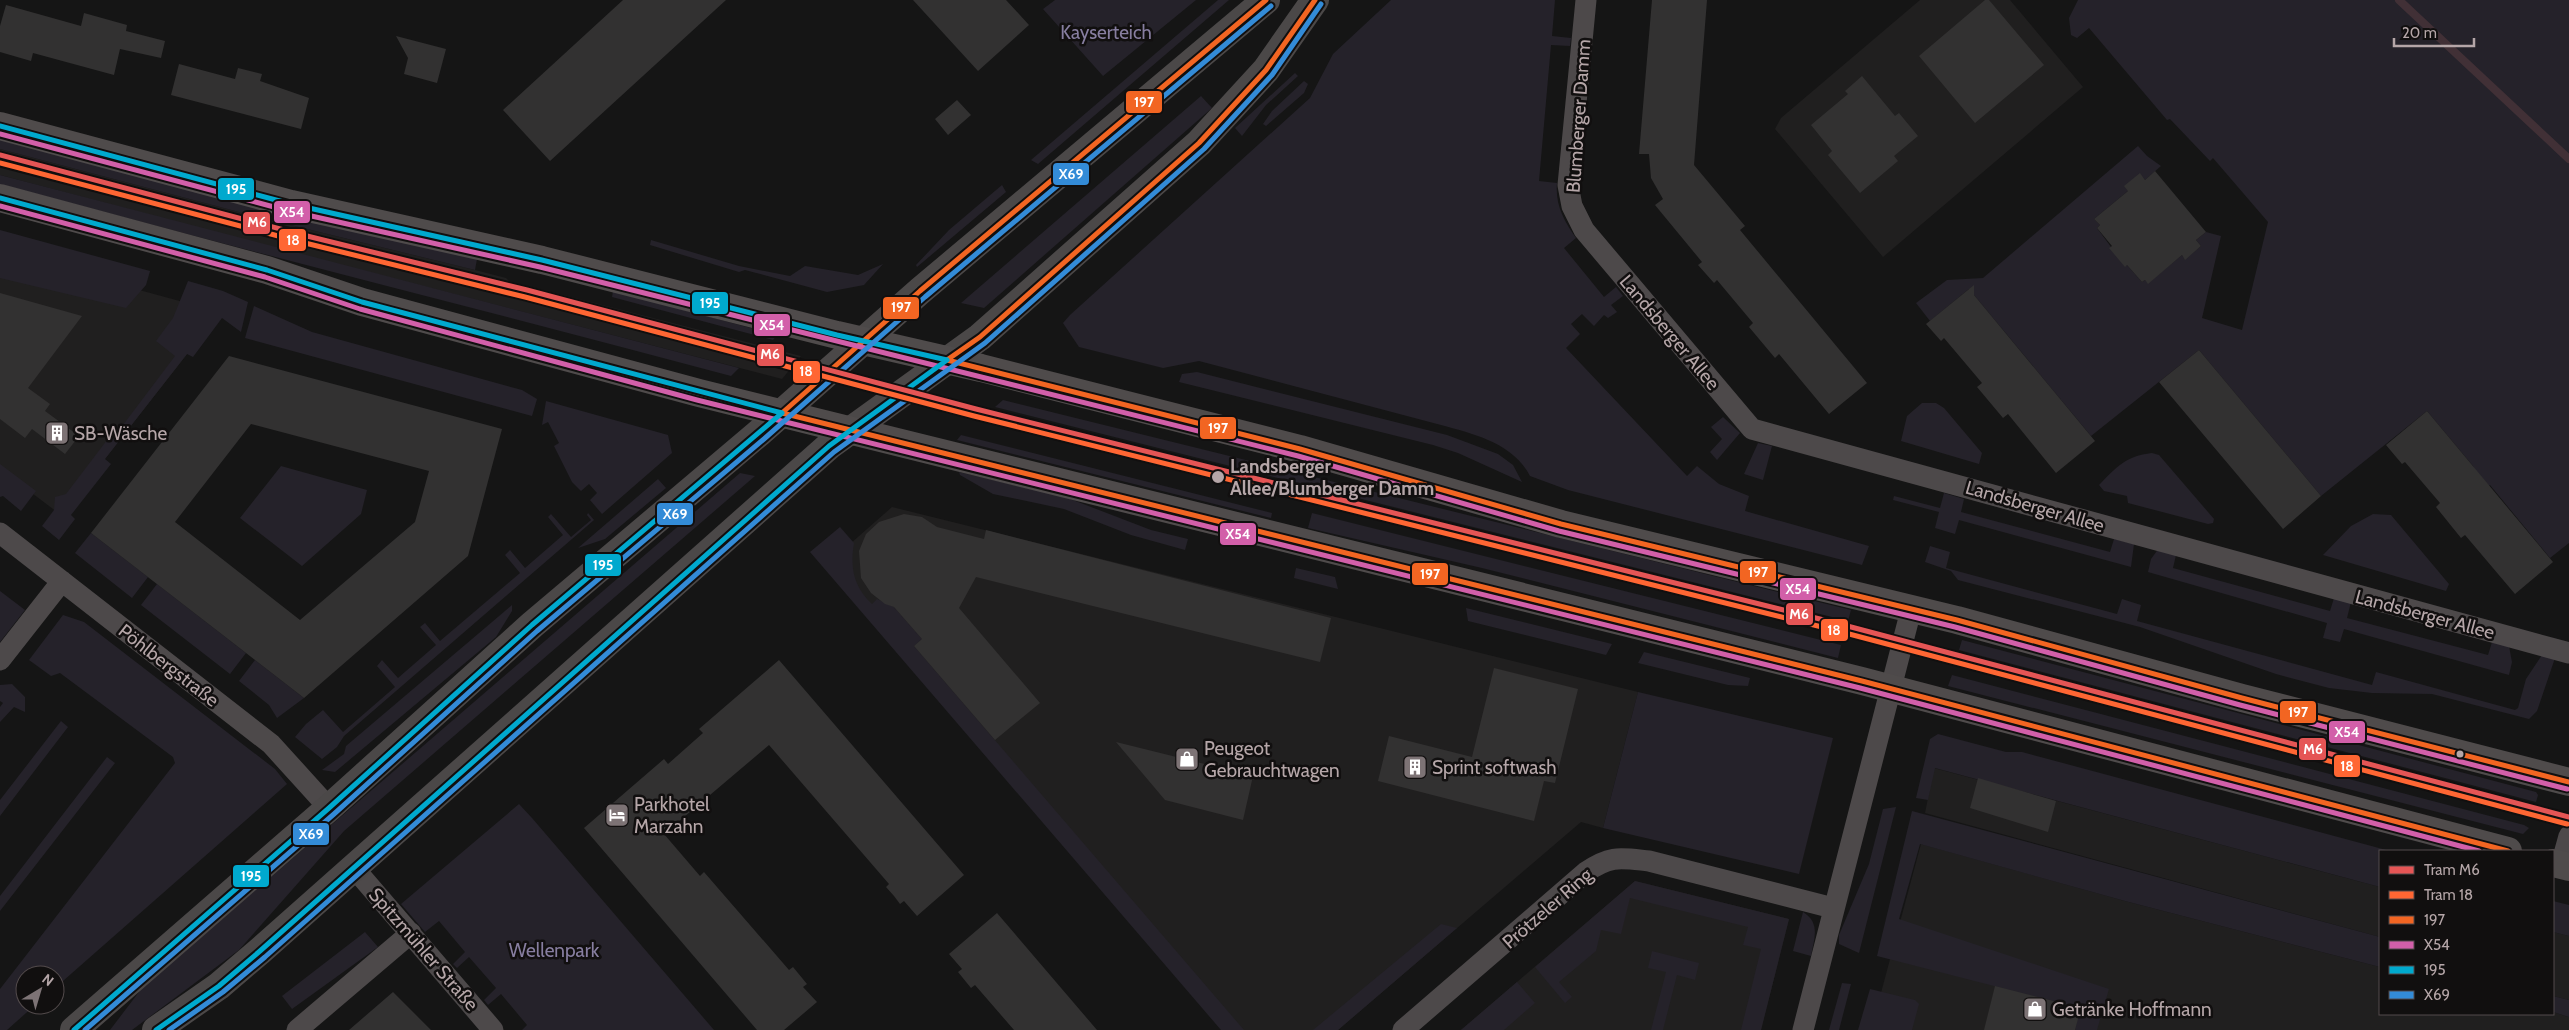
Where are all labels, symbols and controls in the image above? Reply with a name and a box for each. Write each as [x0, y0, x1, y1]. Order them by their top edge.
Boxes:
scale bar [2394, 15, 2474, 47]
park label: Kayserteich [1060, 21, 1152, 44]
text: 20 m [2402, 24, 2437, 42]
street label: Blumberger Damm [1562, 38, 1595, 194]
line badge: 197 [1125, 90, 1163, 114]
text: 197 [1134, 93, 1155, 111]
line badge: X69 [1052, 162, 1090, 186]
text: X69 [1058, 165, 1083, 183]
line badge: 195 [217, 177, 255, 201]
text: 195 [226, 180, 246, 198]
line badge: X54 [273, 200, 311, 224]
text: X54 [279, 203, 304, 221]
line badge: M6 [242, 211, 271, 235]
text: M6 [247, 213, 267, 231]
line badge: 18 [278, 228, 307, 252]
text: 18 [286, 231, 300, 249]
street label: Landsberger Allee [1615, 270, 1725, 395]
line badge: 195 [691, 291, 729, 315]
text: 195 [700, 294, 720, 312]
line badge: 197 [882, 296, 920, 320]
text: 197 [891, 298, 912, 316]
line badge: X54 [753, 313, 791, 337]
text: X54 [759, 316, 784, 334]
line badge: M6 [756, 343, 785, 367]
text: M6 [760, 345, 780, 363]
line badge: 18 [792, 360, 821, 384]
text: 18 [799, 362, 813, 380]
line badge: 197 [1199, 416, 1237, 440]
text: 197 [1208, 419, 1229, 437]
building icon: SB-Wäsche [44, 420, 70, 446]
place label: SB-Wäsche [74, 422, 167, 445]
place label: Landsberger Allee/Blumberger Damm [1230, 455, 1434, 500]
marker: Landsberger Allee/Blumberger Damm [1210, 469, 1226, 485]
street label: Landsberger Allee [1963, 476, 2107, 537]
line badge: X69 [656, 502, 694, 526]
text: X69 [662, 505, 687, 523]
line badge: X54 [1219, 522, 1257, 546]
text: X54 [1225, 525, 1250, 543]
line badge: 195 [584, 553, 622, 577]
text: 195 [593, 556, 613, 574]
line badge: 197 [1739, 560, 1777, 584]
line badge: 197 [1411, 562, 1449, 586]
text: 197 [1748, 563, 1769, 581]
text: 197 [1420, 565, 1441, 583]
line badge: X54 [1779, 577, 1817, 601]
text: X54 [1785, 580, 1810, 598]
street label: Landsberger Allee [2353, 585, 2497, 644]
line badge: M6 [1785, 602, 1814, 626]
text: M6 [1789, 605, 1809, 623]
line badge: 18 [1820, 618, 1849, 642]
street label: Pöhlbergstraße [114, 619, 224, 712]
text: 18 [1827, 621, 1841, 639]
line badge: 197 [2279, 700, 2317, 724]
text: 197 [2288, 703, 2309, 721]
line badge: X54 [2328, 720, 2366, 744]
text: X54 [2334, 723, 2359, 741]
place label: Peugeot Gebrauchtwagen [1204, 737, 1340, 782]
line badge: M6 [2298, 737, 2327, 761]
text: M6 [2303, 740, 2323, 758]
shop icon: Peugeot Gebrauchtwagen [1174, 746, 1200, 772]
unlabelled marker [2455, 749, 2465, 759]
building icon: Sprint softwash [1402, 754, 1428, 780]
line badge: 18 [2333, 754, 2361, 778]
place label: Sprint softwash [1432, 756, 1557, 779]
text: 18 [2340, 757, 2354, 775]
place label: Parkhotel Marzahn [634, 793, 710, 838]
hotel icon: Parkhotel Marzahn [604, 802, 630, 828]
line badge: X69 [292, 822, 330, 846]
text: X69 [298, 825, 323, 843]
legend [2379, 850, 2554, 1015]
text: Tram M6 [2424, 861, 2480, 879]
street label: Prötzeler Ring [1498, 863, 1597, 954]
line badge: 195 [232, 864, 270, 888]
text: 195 [241, 867, 261, 885]
street label: Spitzmühler Straße [364, 883, 483, 1016]
text: Tram 18 [2424, 886, 2473, 904]
text: 197 [2424, 911, 2445, 929]
text: X54 [2424, 936, 2450, 954]
park label: Wellenpark [509, 939, 600, 962]
text: 195 [2424, 961, 2446, 979]
north arrow [15, 965, 65, 1015]
text: N [39, 970, 57, 990]
text: X69 [2424, 986, 2450, 1004]
shop icon: Getränke Hoffmann [2022, 996, 2048, 1022]
place label: Getränke Hoffmann [2052, 998, 2212, 1021]

